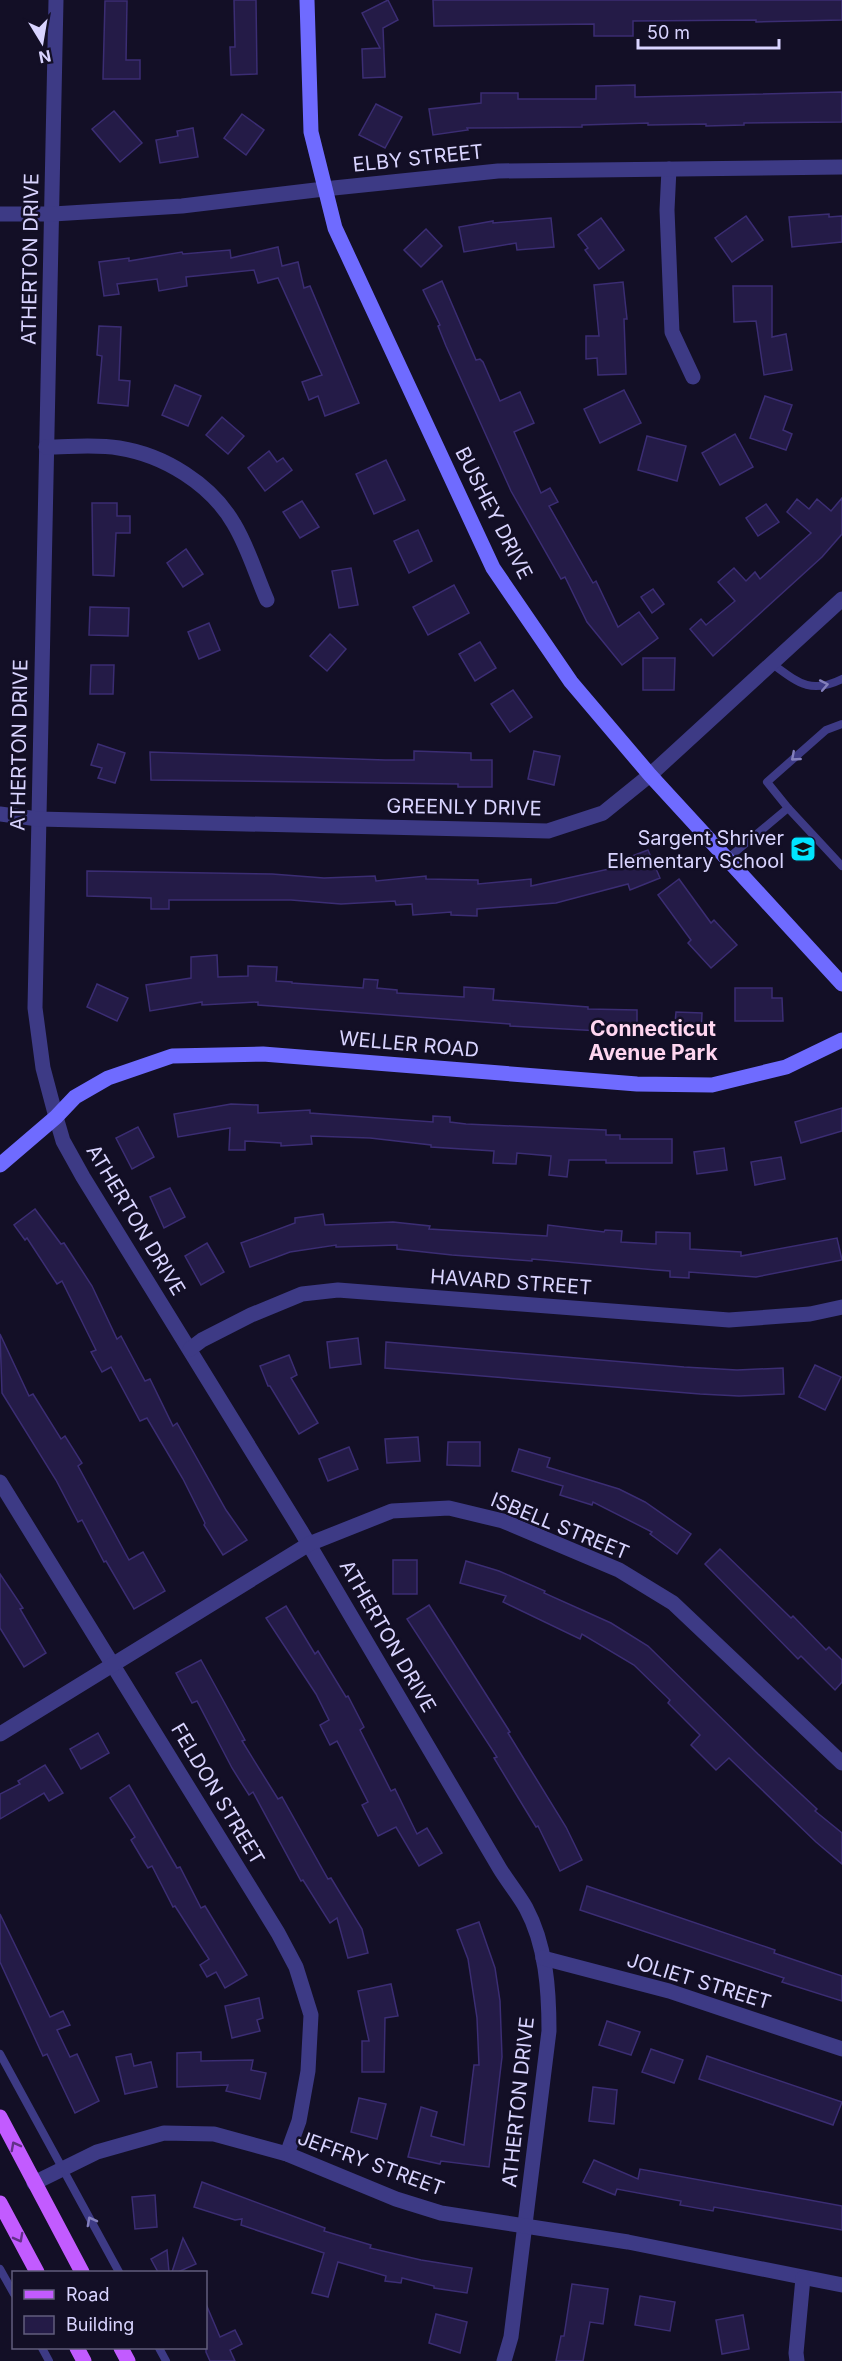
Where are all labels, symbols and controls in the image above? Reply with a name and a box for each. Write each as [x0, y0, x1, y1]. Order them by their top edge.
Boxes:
north arrow [12, 12, 72, 72]
scale bar [638, 12, 779, 50]
text: 50 m [647, 22, 690, 43]
text: N [37, 46, 53, 68]
street label: ELBY STREET [352, 139, 484, 177]
street label: ATHERTON DRIVE [17, 173, 43, 345]
street label: BUSHEY DRIVE [450, 443, 538, 583]
street label: ATHERTON DRIVE [6, 659, 32, 831]
one-way arrow [819, 679, 829, 691]
one-way arrow [791, 750, 802, 761]
street label: GREENLY DRIVE [386, 794, 542, 820]
place label: Sargent Shriver Elementary School [607, 826, 784, 873]
school or university icon: Sargent Shriver Elementary School [788, 834, 818, 864]
district label: Connecticut Avenue Park [588, 1016, 718, 1065]
street label: WELLER ROAD [338, 1026, 480, 1062]
street label: ATHERTON DRIVE [82, 1140, 190, 1300]
street label: HAVARD STREET [429, 1264, 593, 1300]
street label: ISBELL STREET [487, 1487, 633, 1565]
street label: ATHERTON DRIVE [335, 1556, 441, 1716]
street label: FELDON STREET [166, 1719, 270, 1869]
street label: JOLIET STREET [624, 1948, 774, 2014]
street label: ATHERTON DRIVE [497, 2015, 539, 2189]
street label: JEFFRY STREET [294, 2125, 448, 2201]
one-way arrow [11, 2142, 23, 2153]
one-way arrow [87, 2217, 98, 2227]
one-way arrow [12, 2231, 23, 2242]
legend [12, 2271, 207, 2349]
text: Road [66, 2284, 109, 2305]
text: Building [66, 2314, 134, 2335]

